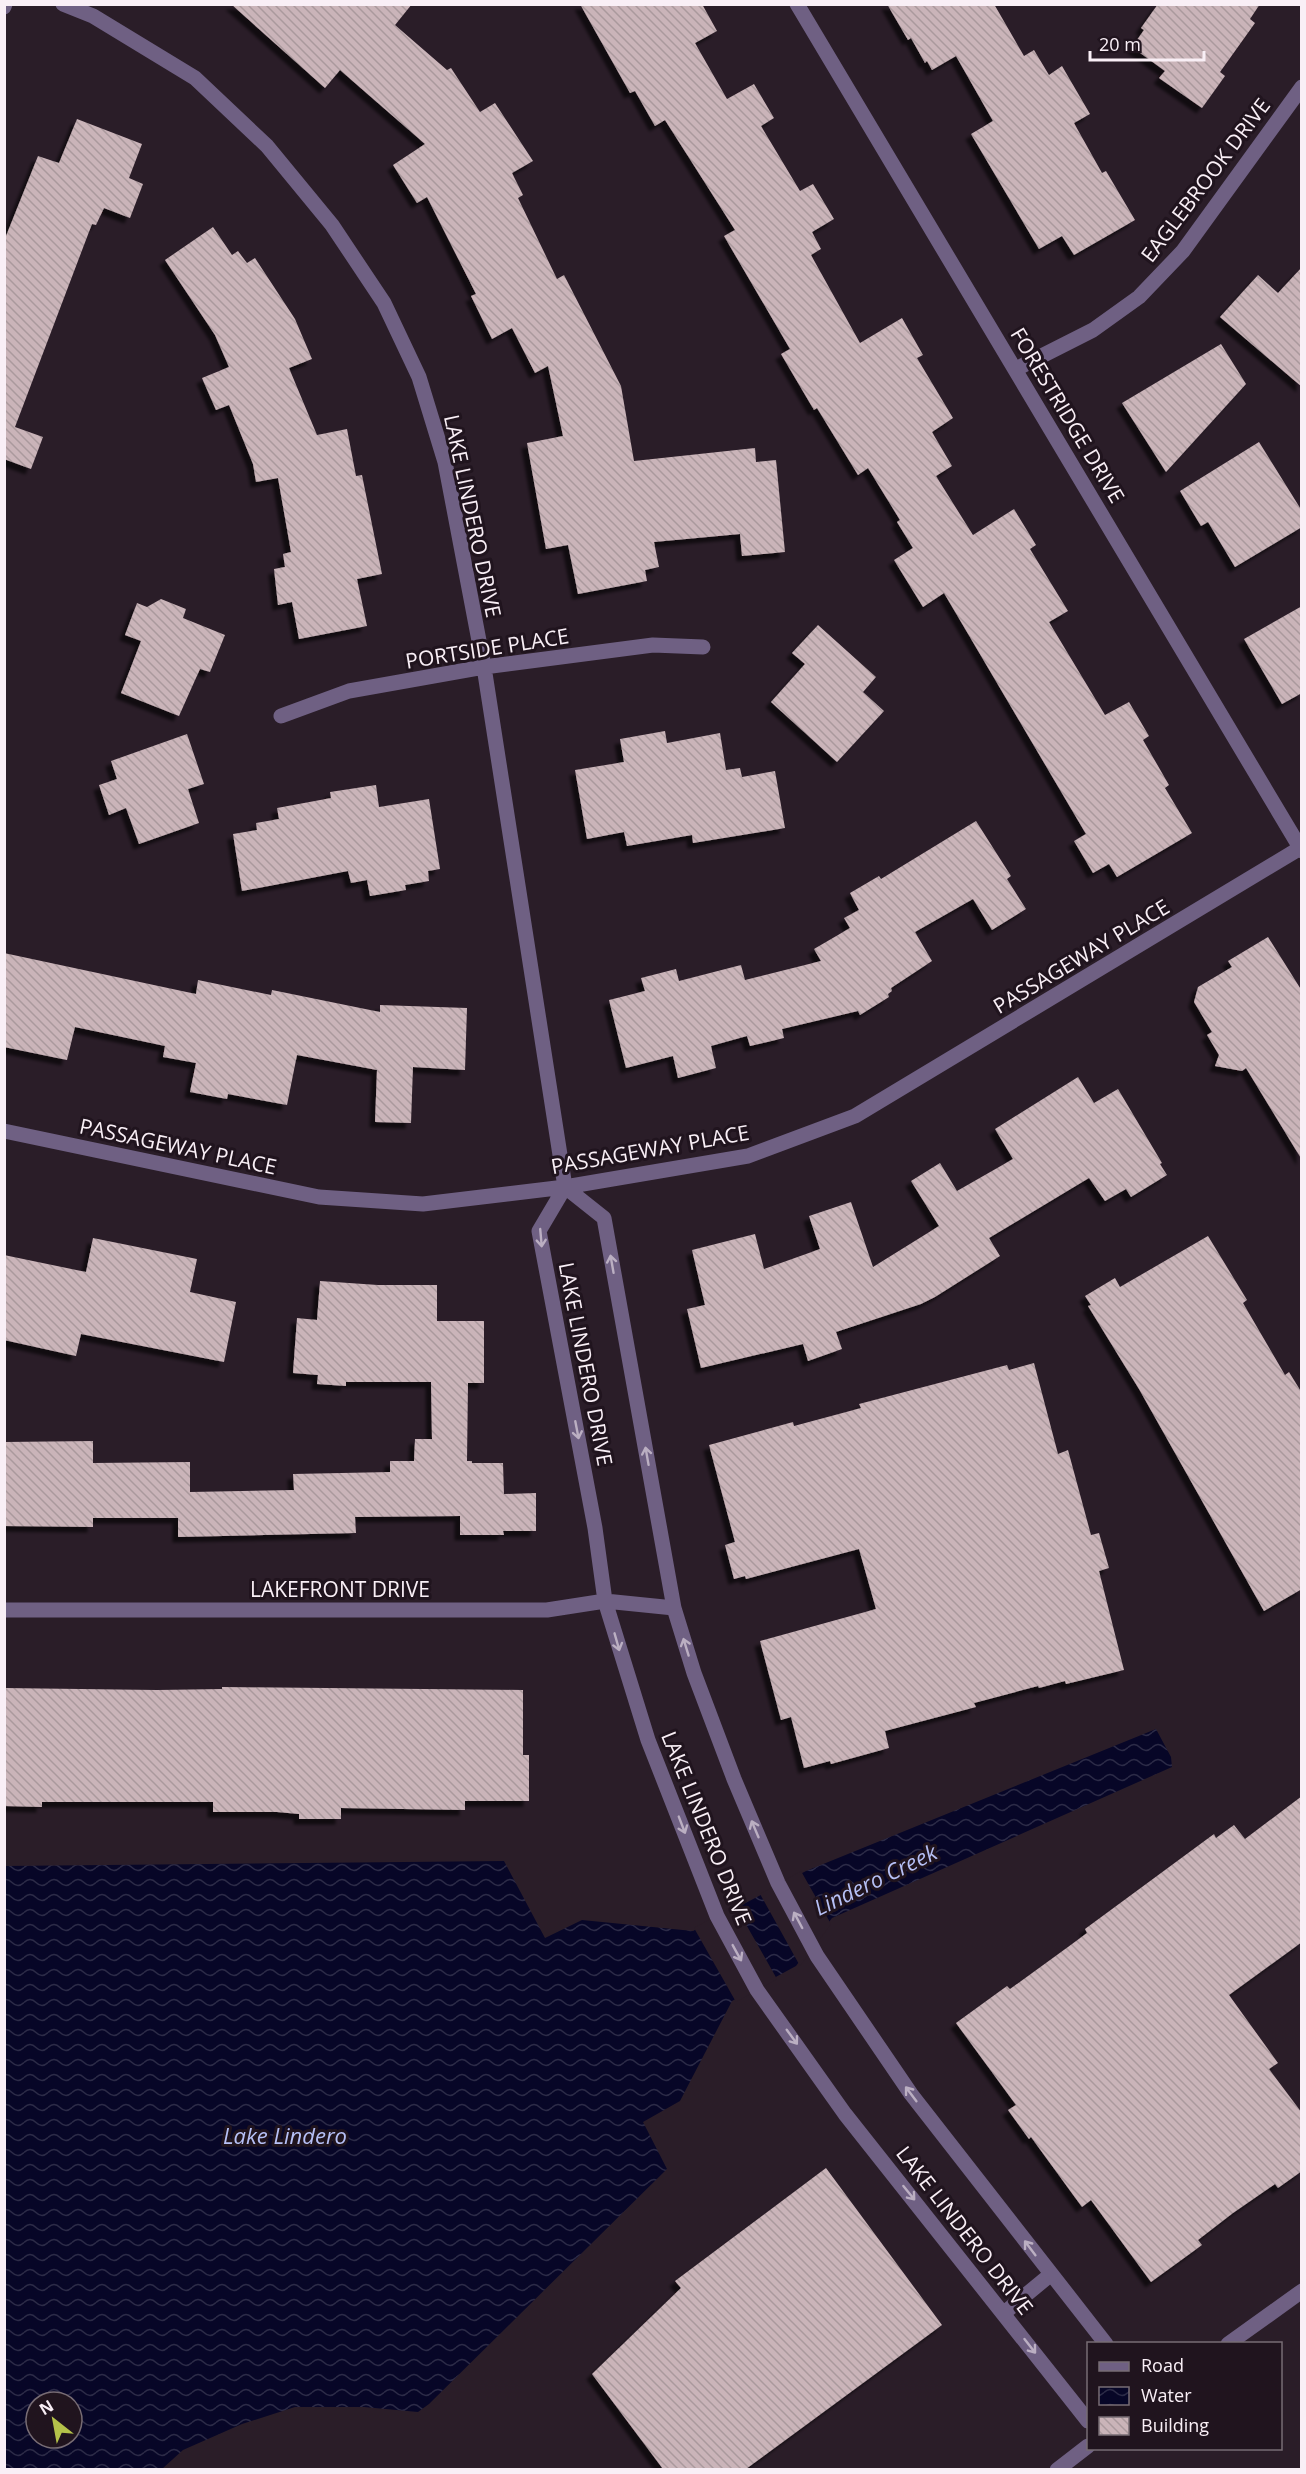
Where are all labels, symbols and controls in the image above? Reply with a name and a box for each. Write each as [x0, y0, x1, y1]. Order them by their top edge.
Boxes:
scale bar [1090, 24, 1204, 62]
text: 20 m [1099, 32, 1141, 56]
street label: EAGLEBROOK DRIVE [1134, 92, 1276, 268]
street label: FORESTRIDGE DRIVE [1005, 322, 1131, 508]
street label: LAKE LINDERO DRIVE [438, 412, 508, 620]
street label: PORTSIDE PLACE [403, 621, 571, 675]
street label: PASSAGEWAY PLACE [988, 892, 1174, 1020]
street label: PASSAGEWAY PLACE [77, 1111, 279, 1181]
street label: PASSAGEWAY PLACE [549, 1118, 751, 1180]
one-way arrow [536, 1228, 547, 1247]
one-way arrow [606, 1255, 617, 1275]
street label: LAKE LINDERO DRIVE [553, 1260, 619, 1468]
one-way arrow [572, 1419, 583, 1439]
one-way arrow [641, 1447, 652, 1467]
street label: LAKEFRONT DRIVE [250, 1575, 430, 1603]
one-way arrow [612, 1632, 623, 1651]
one-way arrow [680, 1638, 691, 1657]
street label: LAKE LINDERO DRIVE [655, 1727, 759, 1929]
one-way arrow [677, 1816, 688, 1834]
one-way arrow [749, 1821, 760, 1839]
water label: Lindero Creek [808, 1836, 943, 1922]
one-way arrow [792, 1912, 804, 1929]
one-way arrow [731, 1944, 743, 1961]
one-way arrow [786, 2029, 798, 2045]
one-way arrow [905, 2086, 918, 2102]
water label: Lake Lindero [223, 2120, 347, 2150]
street label: LAKE LINDERO DRIVE [890, 2140, 1040, 2320]
one-way arrow [902, 2185, 915, 2201]
one-way arrow [1024, 2241, 1037, 2257]
one-way arrow [1023, 2338, 1036, 2354]
legend [1087, 2342, 1282, 2450]
text: Road [1141, 2353, 1184, 2377]
text: Water [1141, 2383, 1192, 2407]
north arrow [24, 2390, 84, 2450]
text: N [35, 2394, 58, 2420]
text: Building [1141, 2413, 1209, 2437]

